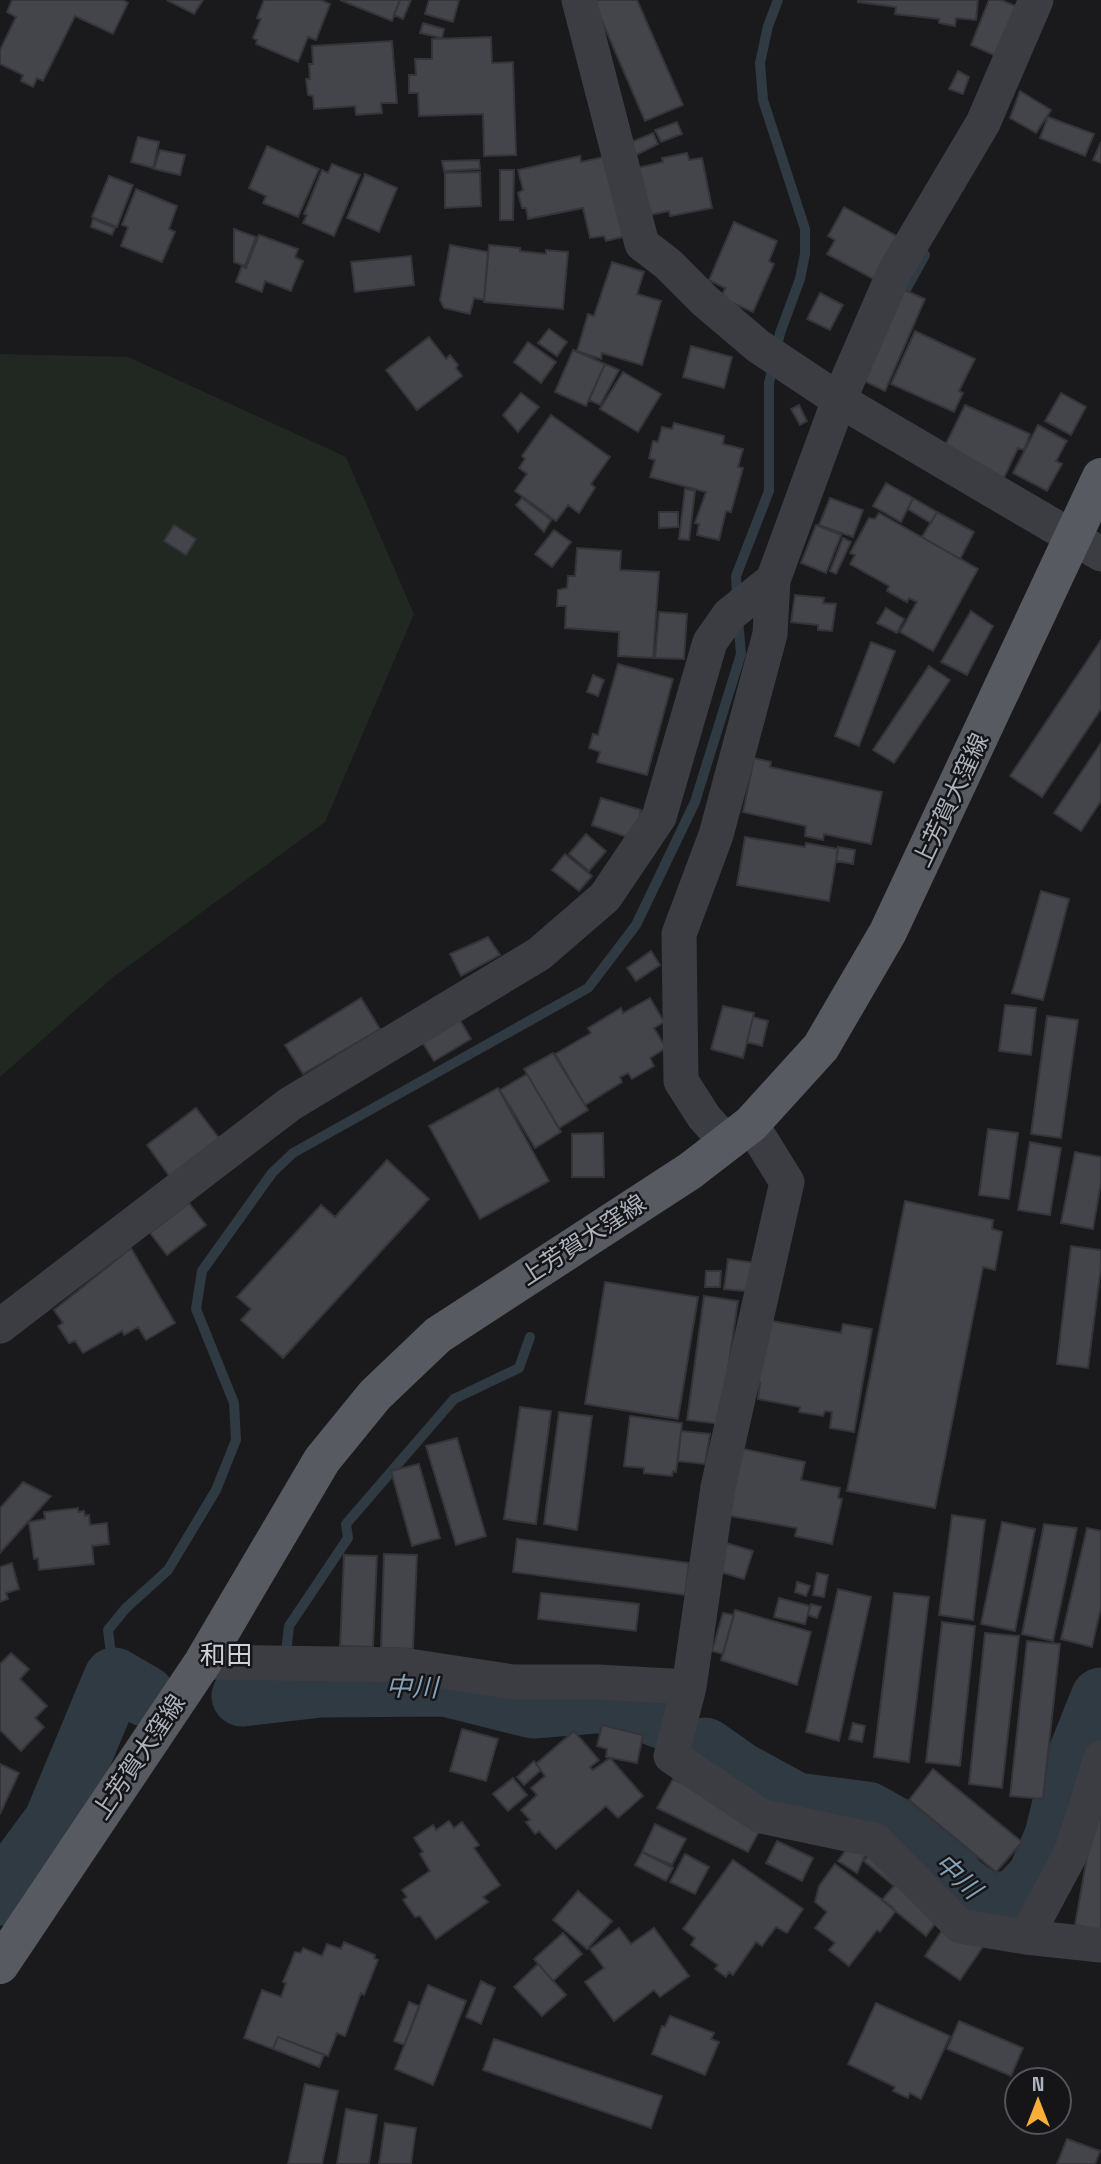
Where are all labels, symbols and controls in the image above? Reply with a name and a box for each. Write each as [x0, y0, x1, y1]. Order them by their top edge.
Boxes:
street label: 上芳賀大窪線 [906, 728, 995, 872]
street label: 上芳賀大窪線 [514, 1187, 652, 1292]
district label: 和田 [200, 1638, 252, 1672]
water label: 中川 [386, 1670, 441, 1705]
street label: 上芳賀大窪線 [85, 1688, 192, 1825]
water label: 中川 [927, 1846, 991, 1908]
north arrow [1003, 2066, 1073, 2136]
text: N [1032, 2072, 1044, 2097]

